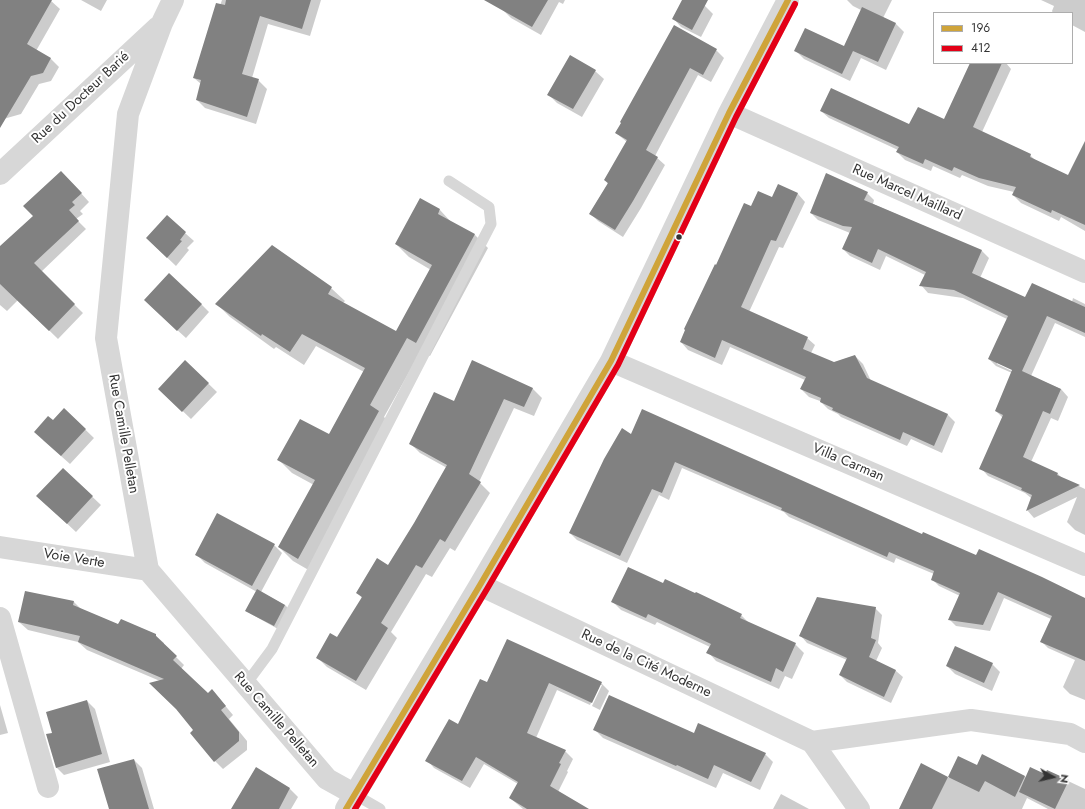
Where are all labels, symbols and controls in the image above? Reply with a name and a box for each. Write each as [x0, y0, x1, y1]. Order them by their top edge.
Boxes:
legend [933, 12, 1073, 64]
text: 196 [971, 19, 990, 37]
text: 412 [971, 39, 990, 57]
street label: Rue du Docteur Barié [29, 49, 133, 147]
street label: Rue Marcel Maillard [850, 161, 964, 225]
unlabelled marker [674, 232, 684, 242]
street label: Rue Camille Pelletan [104, 373, 142, 495]
street label: Villa Carman [810, 440, 886, 486]
street label: Voie Verte [42, 546, 106, 572]
street label: Rue de la Cité Moderne [578, 626, 714, 702]
street label: Rue Camille Pelletan [230, 669, 322, 771]
north arrow [1033, 757, 1073, 797]
text: N [1056, 773, 1073, 784]

